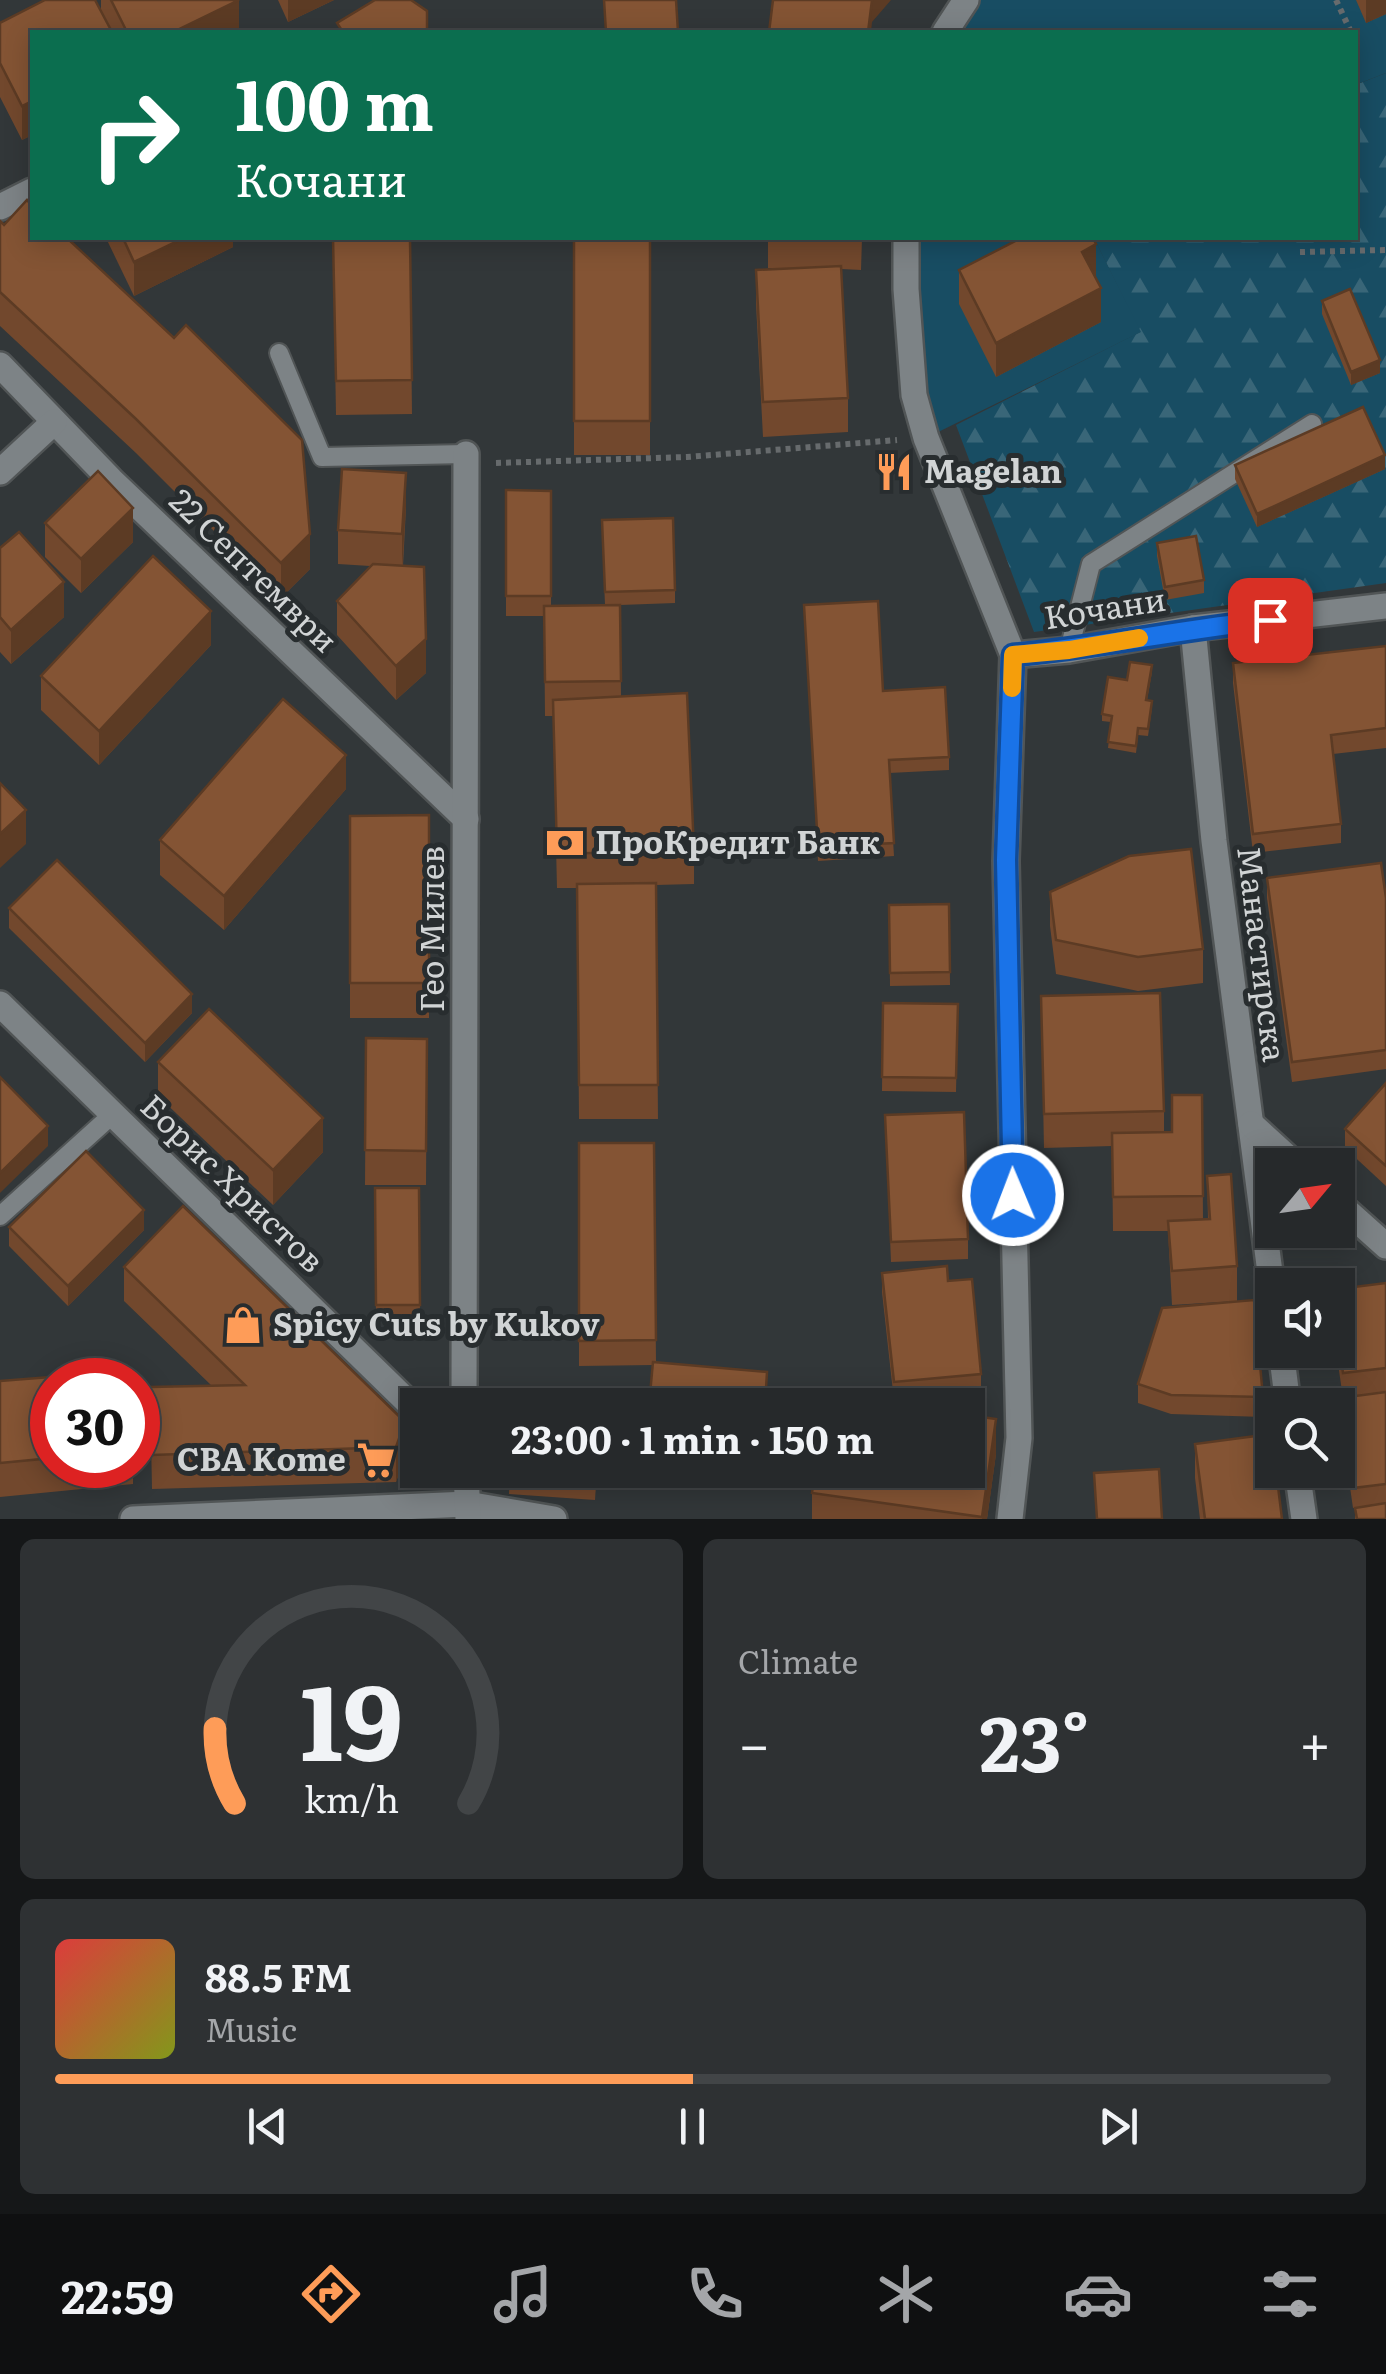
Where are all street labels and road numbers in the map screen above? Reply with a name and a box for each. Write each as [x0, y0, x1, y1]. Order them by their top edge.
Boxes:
street label: 22 Септември [160, 476, 350, 662]
street label: Кочани [1040, 573, 1169, 639]
street label: Манастирска [1227, 843, 1301, 1065]
street label: Гео Милев [406, 846, 454, 1012]
street label: Борис Христов [131, 1082, 337, 1282]

